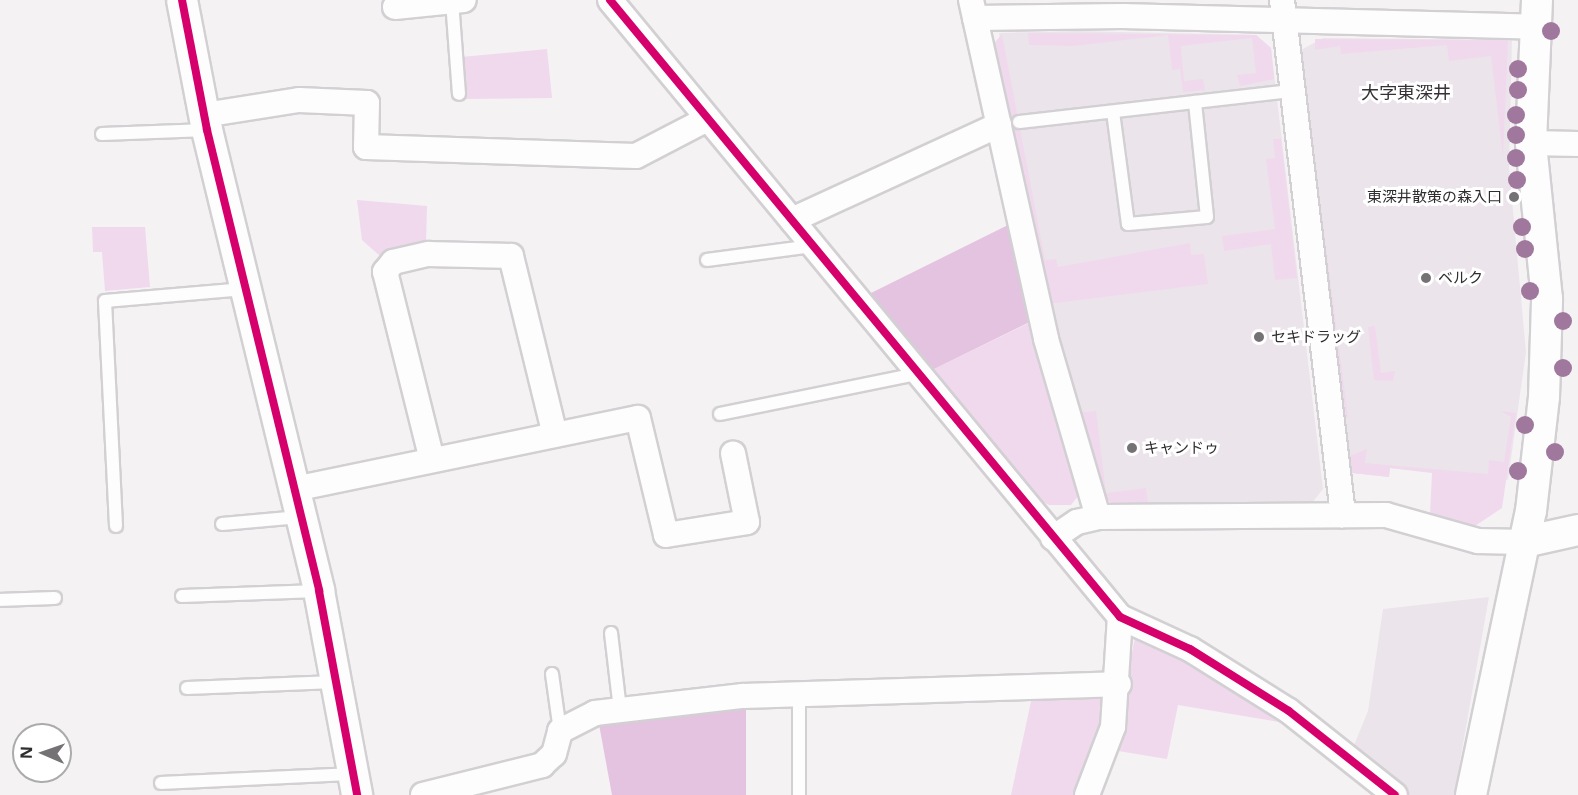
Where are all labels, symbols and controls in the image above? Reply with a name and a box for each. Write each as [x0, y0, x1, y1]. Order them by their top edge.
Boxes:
district label: 大字東深井 [1361, 81, 1451, 103]
place label: 東深井散策の森入口 [1367, 188, 1502, 206]
marker: 東深井散策の森入口 [1507, 190, 1521, 204]
place label: ベルク [1438, 269, 1483, 287]
marker: ベルク [1419, 271, 1433, 285]
place label: セキドラッグ [1271, 328, 1361, 346]
marker: セキドラッグ [1252, 330, 1266, 344]
place label: キャンドゥ [1144, 439, 1219, 457]
marker: キャンドゥ [1125, 441, 1139, 455]
north arrow [12, 723, 72, 783]
text: N [15, 746, 37, 759]

